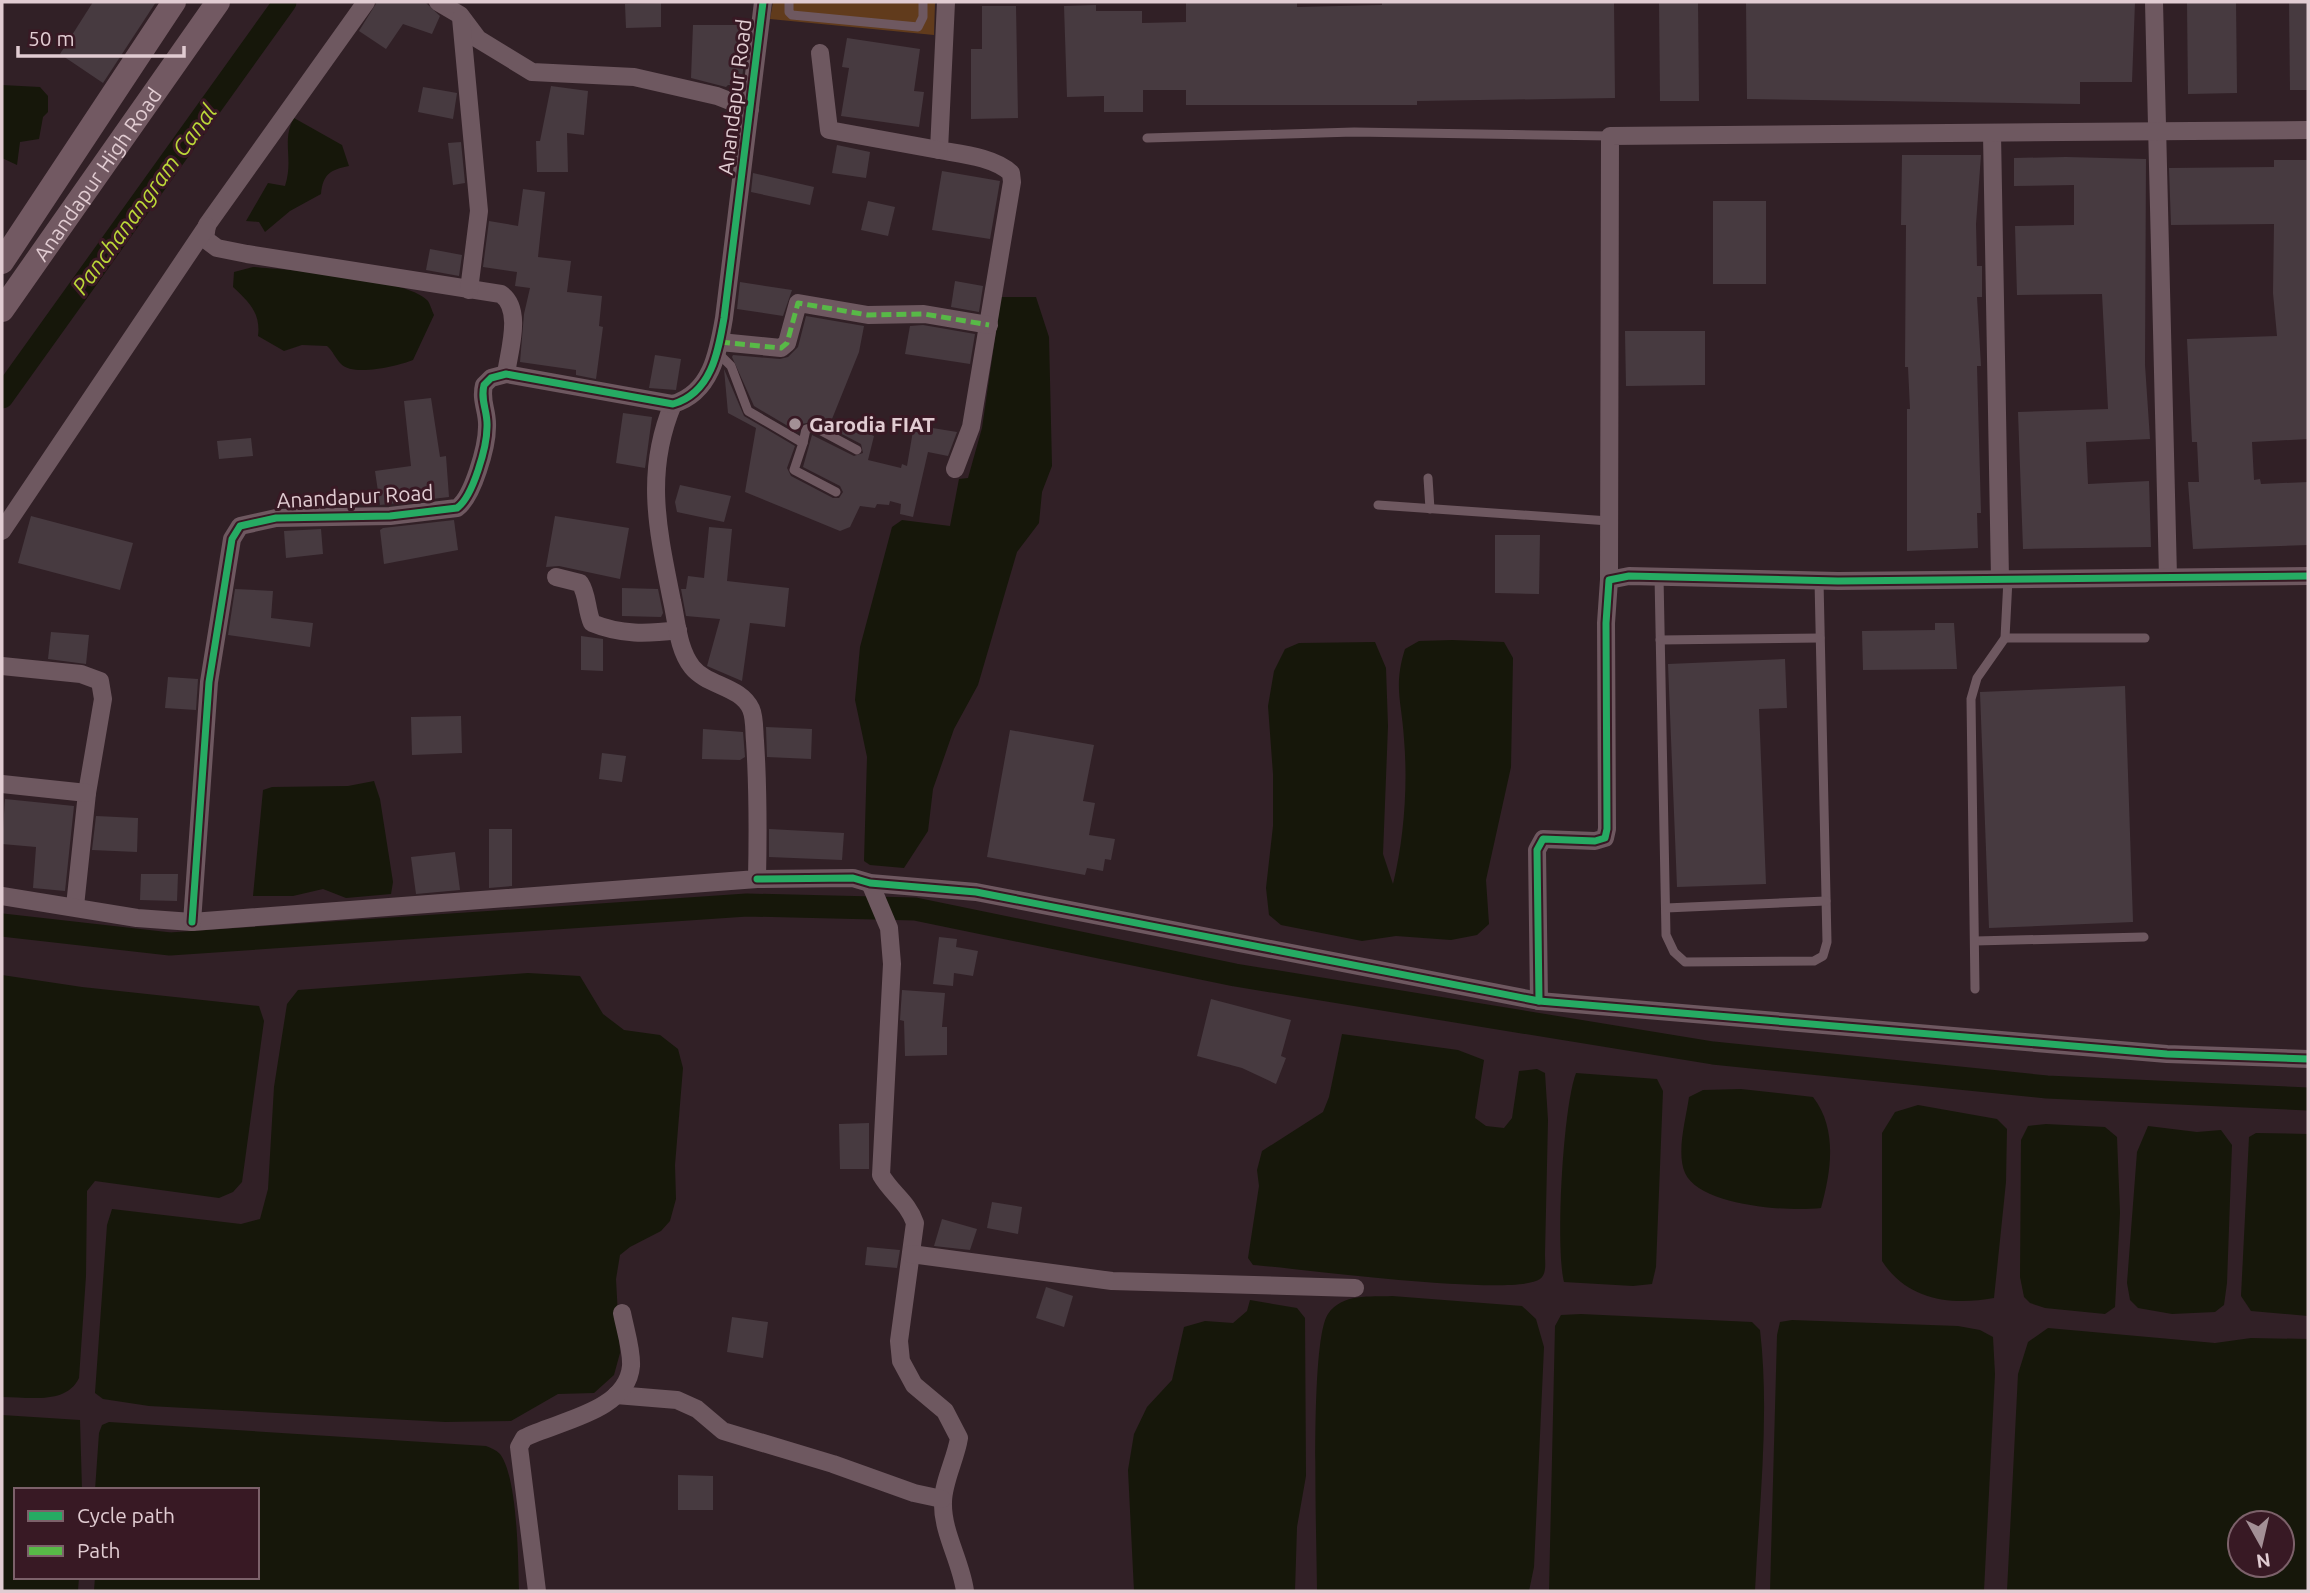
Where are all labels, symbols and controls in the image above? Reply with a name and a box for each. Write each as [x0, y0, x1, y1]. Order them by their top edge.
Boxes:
scale bar [18, 14, 184, 58]
street label: Anandapur Road [713, 18, 755, 176]
text: 50 m [28, 26, 75, 50]
street label: Anandapur High Road [28, 83, 166, 265]
water label: Panchanangram Canal [67, 99, 222, 299]
place label: Garodia FIAT [809, 412, 935, 436]
marker: Garodia FIAT [787, 416, 803, 432]
street label: Anandapur Road [276, 480, 434, 512]
legend [14, 1488, 259, 1579]
text: Cycle path [77, 1503, 175, 1527]
north arrow [2226, 1509, 2296, 1579]
text: Path [77, 1538, 120, 1562]
text: N [2255, 1549, 2272, 1573]

